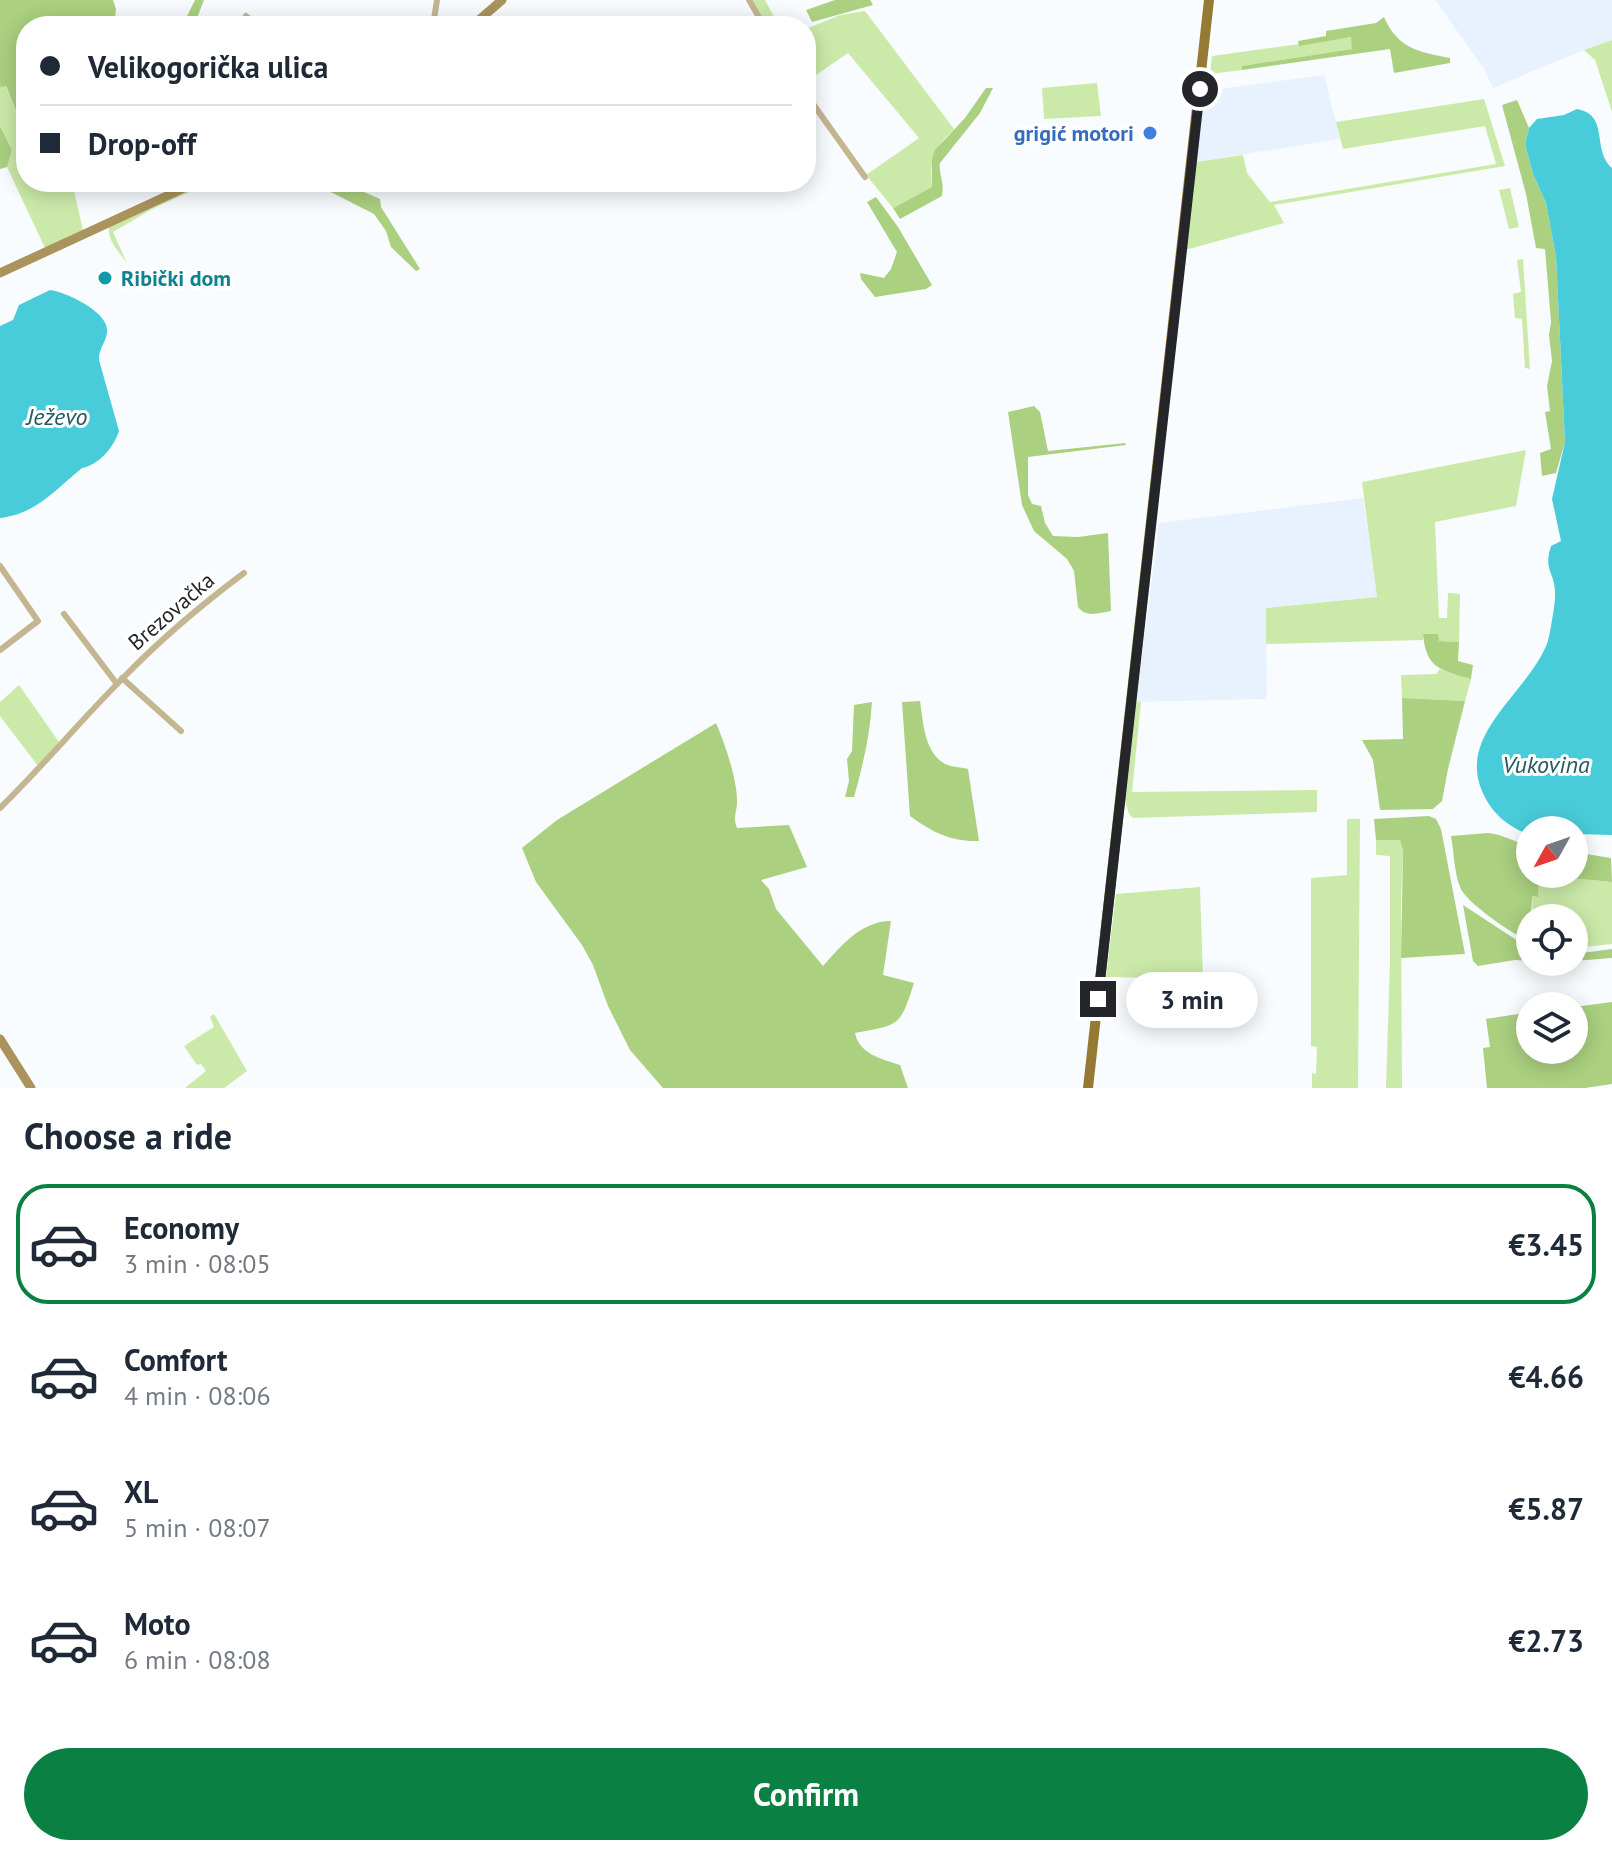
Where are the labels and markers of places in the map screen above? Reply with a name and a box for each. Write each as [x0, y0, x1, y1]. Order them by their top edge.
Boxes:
place label: grigić motori [1014, 119, 1134, 147]
marker: grigić motori [1141, 124, 1159, 142]
place label: Ribički dom [121, 264, 231, 292]
marker: Ribički dom [96, 269, 114, 287]

